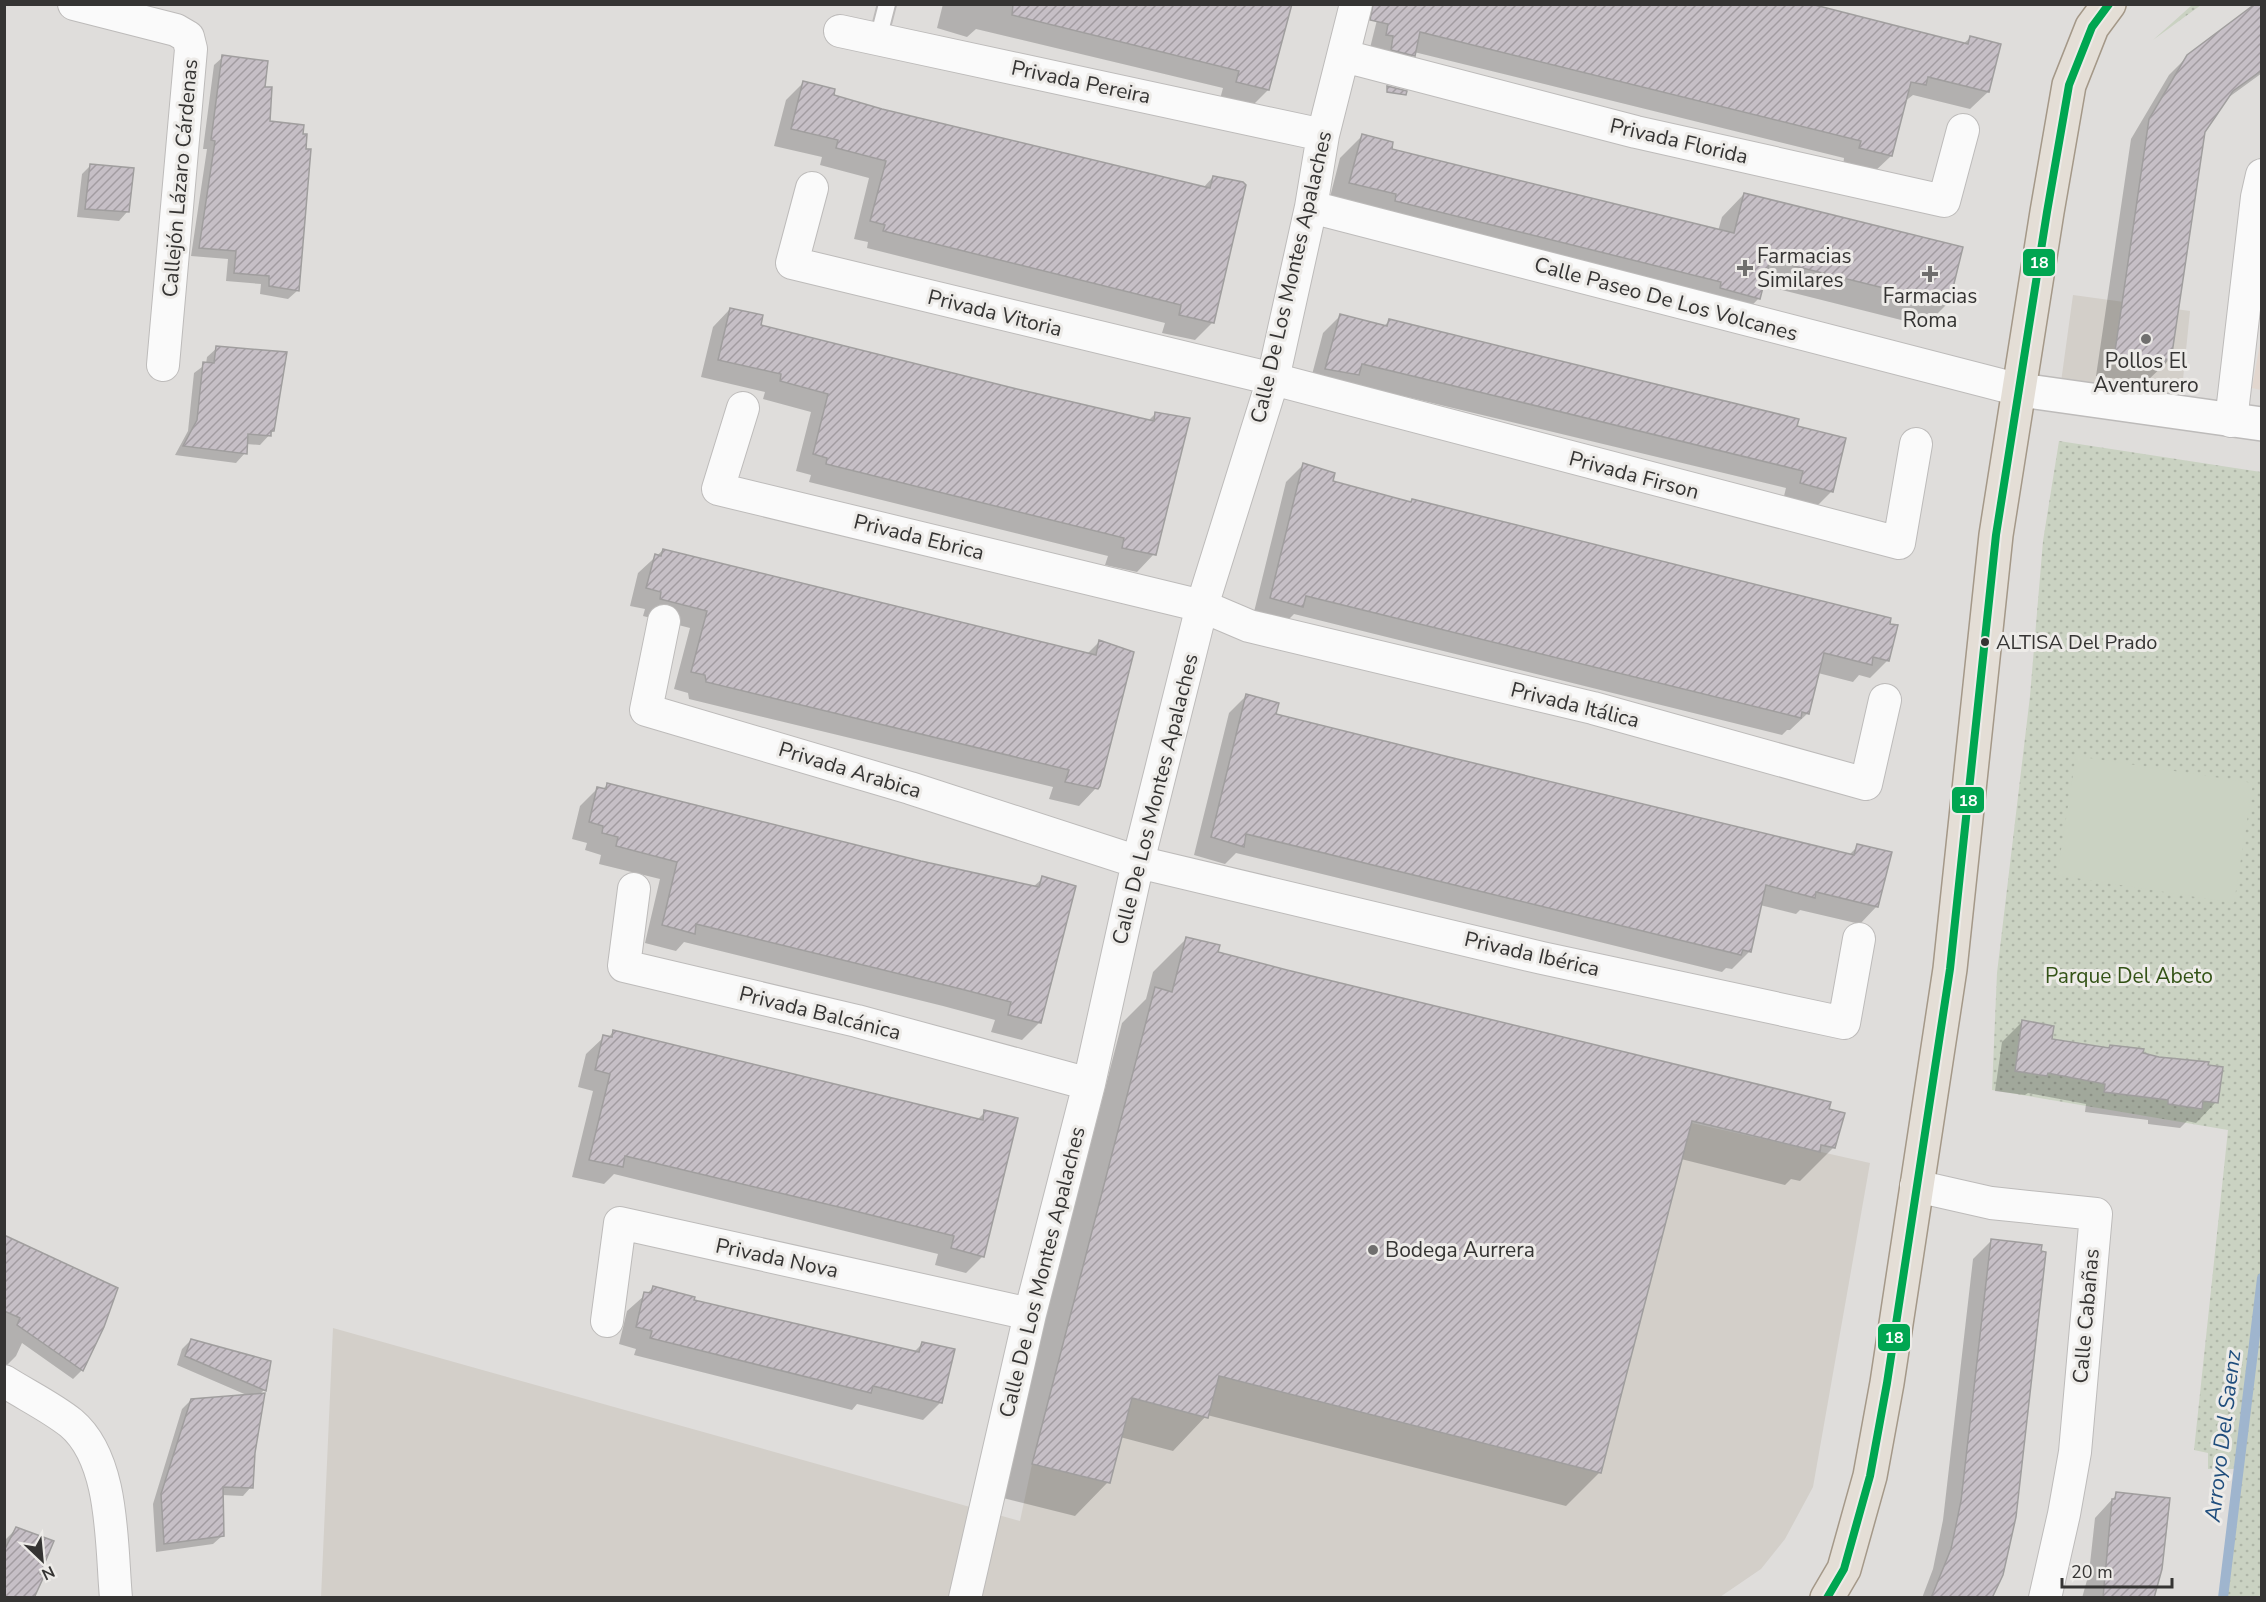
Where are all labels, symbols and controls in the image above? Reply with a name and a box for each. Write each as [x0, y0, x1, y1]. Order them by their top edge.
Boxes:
street label: Privada Pereira [1009, 54, 1153, 110]
street label: Callejón Lázaro Cárdenas [156, 58, 204, 298]
street label: Privada Florida [1607, 111, 1751, 171]
street label: Calle De Los Montes Apalaches [1244, 128, 1338, 426]
place label: Farmacias Similares [1757, 242, 1852, 294]
line badge: 18 [2022, 248, 2056, 277]
street label: Calle Paseo De Los Volcanes [1531, 250, 1801, 348]
text: 18 [2029, 252, 2049, 274]
marker: Farmacias Similares [1738, 261, 1752, 275]
marker: Farmacias Roma [1923, 267, 1937, 281]
place label: Farmacias Roma [1883, 282, 1977, 334]
street label: Privada Vitoria [925, 283, 1065, 343]
marker: Pollos El Aventurero [2139, 332, 2153, 346]
place label: Pollos El Aventurero [2093, 347, 2199, 399]
street label: Privada Firson [1566, 444, 1702, 506]
street label: Privada Ebrica [851, 507, 987, 567]
place label: ALTISA Del Prado [1996, 629, 2157, 656]
marker: ALTISA Del Prado [1979, 636, 1991, 648]
street label: Calle De Los Montes Apalaches [1105, 651, 1205, 947]
street label: Privada Itálica [1508, 675, 1642, 735]
street label: Privada Arabica [775, 735, 925, 805]
line badge: 18 [1951, 786, 1985, 814]
text: 18 [1958, 790, 1978, 812]
street label: Privada Ibérica [1462, 925, 1602, 983]
park label: Parque Del Abeto [2045, 962, 2213, 990]
street label: Privada Balcánica [736, 979, 904, 1047]
street label: Calle De Los Montes Apalaches [992, 1124, 1092, 1420]
street label: Privada Nova [713, 1231, 841, 1285]
place label: Bodega Aurrera [1385, 1236, 1535, 1264]
marker: Bodega Aurrera [1366, 1243, 1380, 1257]
street label: Calle Cabañas [2066, 1247, 2106, 1385]
line badge: 18 [1877, 1323, 1911, 1352]
text: 18 [1884, 1327, 1904, 1349]
water label: Arroyo Del Saenz [2197, 1348, 2248, 1524]
north arrow [12, 1530, 72, 1590]
scale bar [2062, 1551, 2172, 1589]
text: N [38, 1560, 58, 1585]
text: 20 m [2071, 1560, 2113, 1584]

